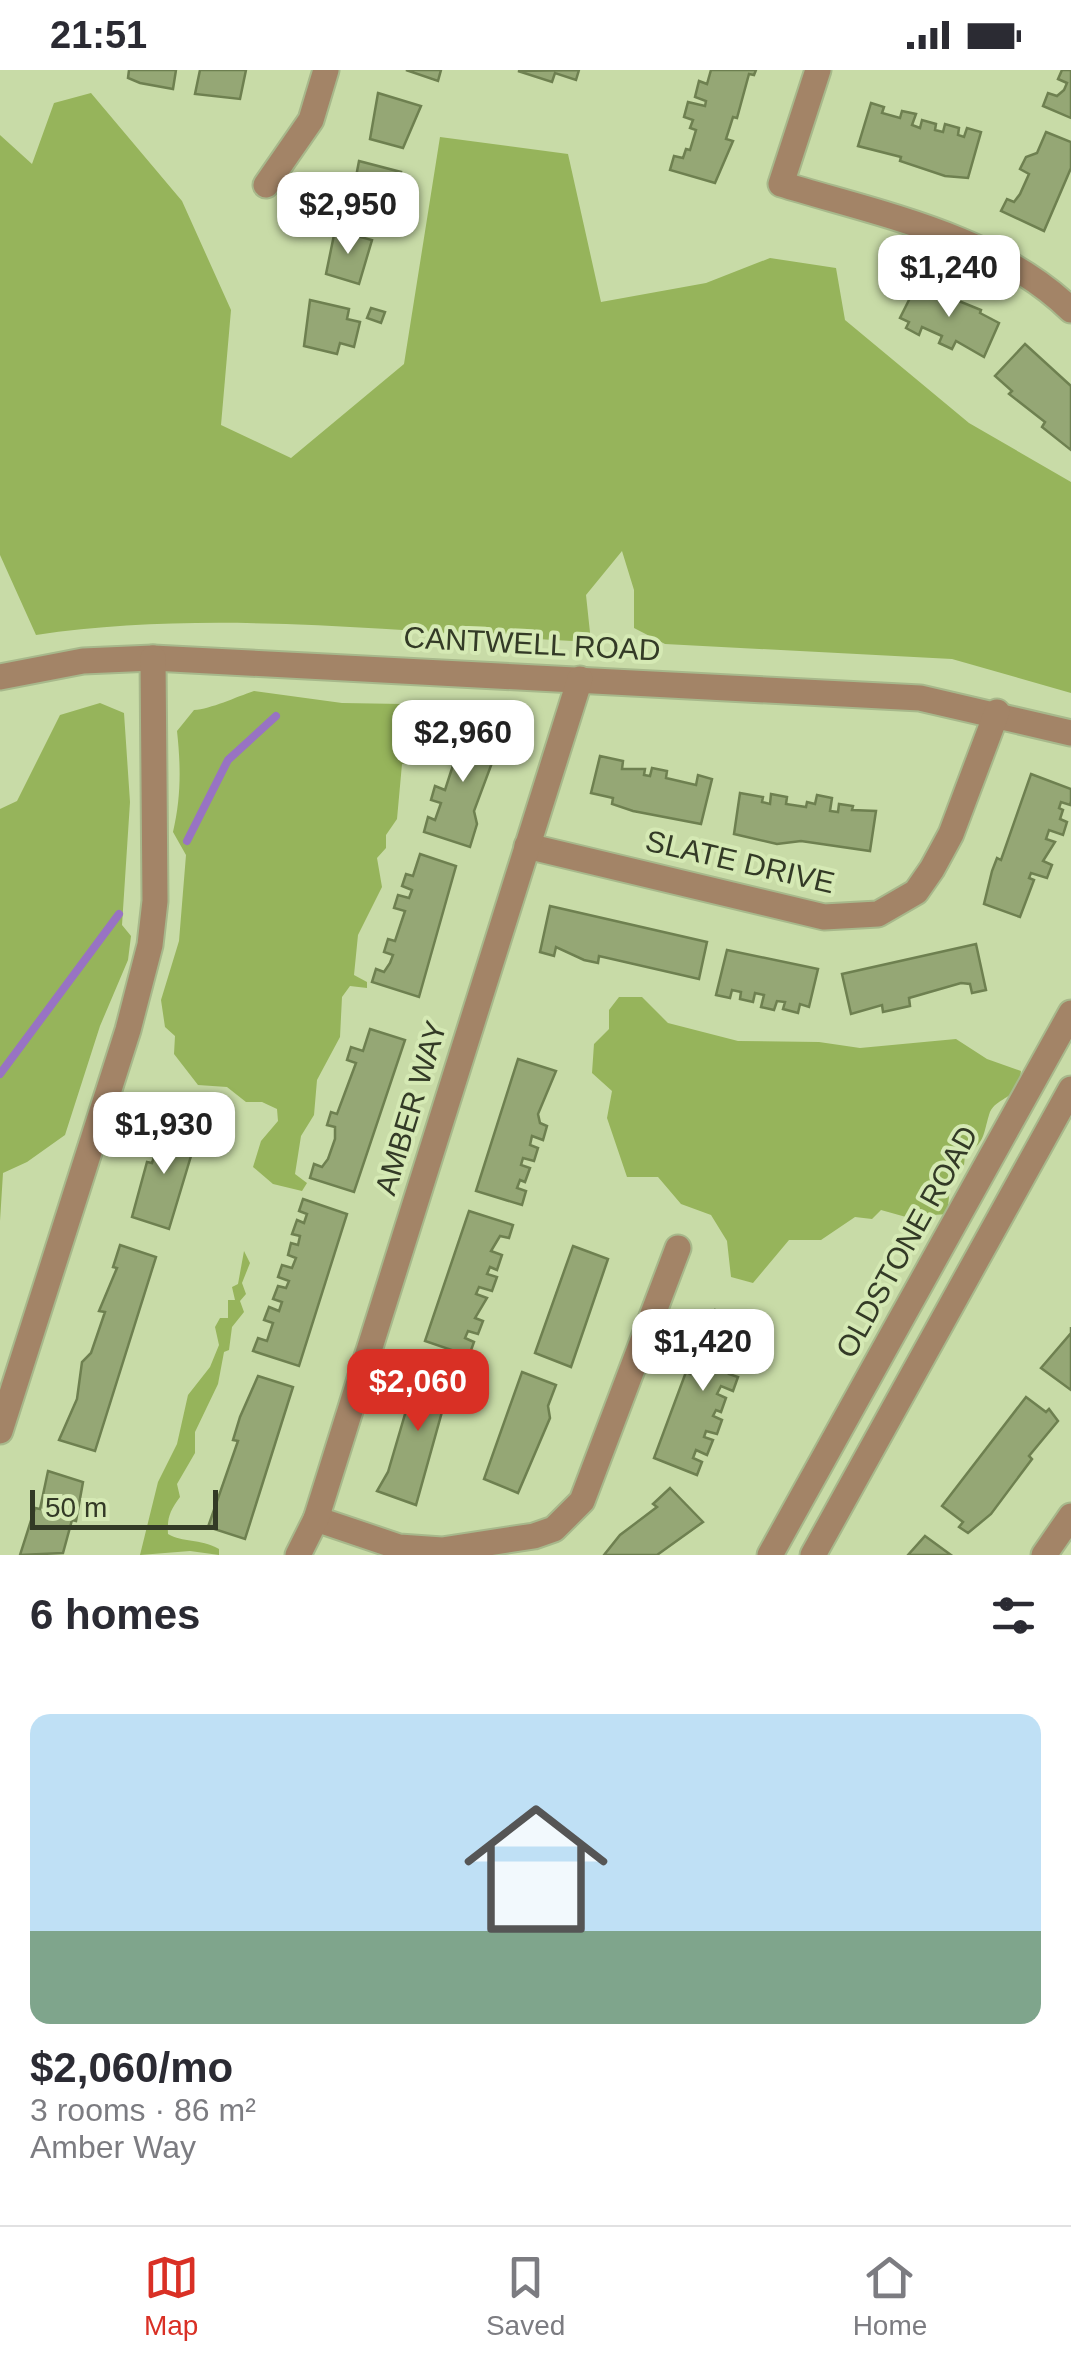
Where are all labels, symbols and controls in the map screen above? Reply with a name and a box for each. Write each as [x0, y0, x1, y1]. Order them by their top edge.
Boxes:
text: 21:51 [50, 14, 147, 56]
pin: $2,950 [267, 172, 429, 257]
text: $2,950 [299, 186, 397, 222]
pin: $1,240 [868, 235, 1030, 320]
text: $1,240 [900, 249, 998, 285]
street label: CANTWELL ROAD [403, 620, 661, 667]
pin: $2,960 [382, 700, 544, 785]
text: $2,960 [414, 714, 512, 750]
street label: SLATE DRIVE [642, 824, 838, 899]
street label: AMBER WAY [368, 1017, 453, 1199]
pin: $1,930 [83, 1092, 245, 1177]
text: $1,930 [115, 1106, 213, 1142]
street label: OLDSTONE ROAD [829, 1120, 984, 1363]
pin: $1,420 [622, 1309, 784, 1394]
text: $1,420 [654, 1323, 752, 1359]
pin: $2,060 [337, 1349, 499, 1434]
text: $2,060 [369, 1363, 467, 1399]
scale bar [30, 1485, 218, 1530]
text: 50 m [45, 1492, 107, 1523]
icon: filters [986, 1588, 1041, 1643]
text: 6 homes [30, 1591, 200, 1638]
icon: home [446, 1779, 626, 1959]
text: $2,060/mo [30, 2044, 233, 2091]
text: 3 rooms · 86 m² [30, 2092, 256, 2128]
text: Amber Way [30, 2129, 196, 2165]
tab: Map [144, 2250, 199, 2342]
tab: Saved [486, 2250, 565, 2342]
tab: Home [853, 2250, 927, 2342]

